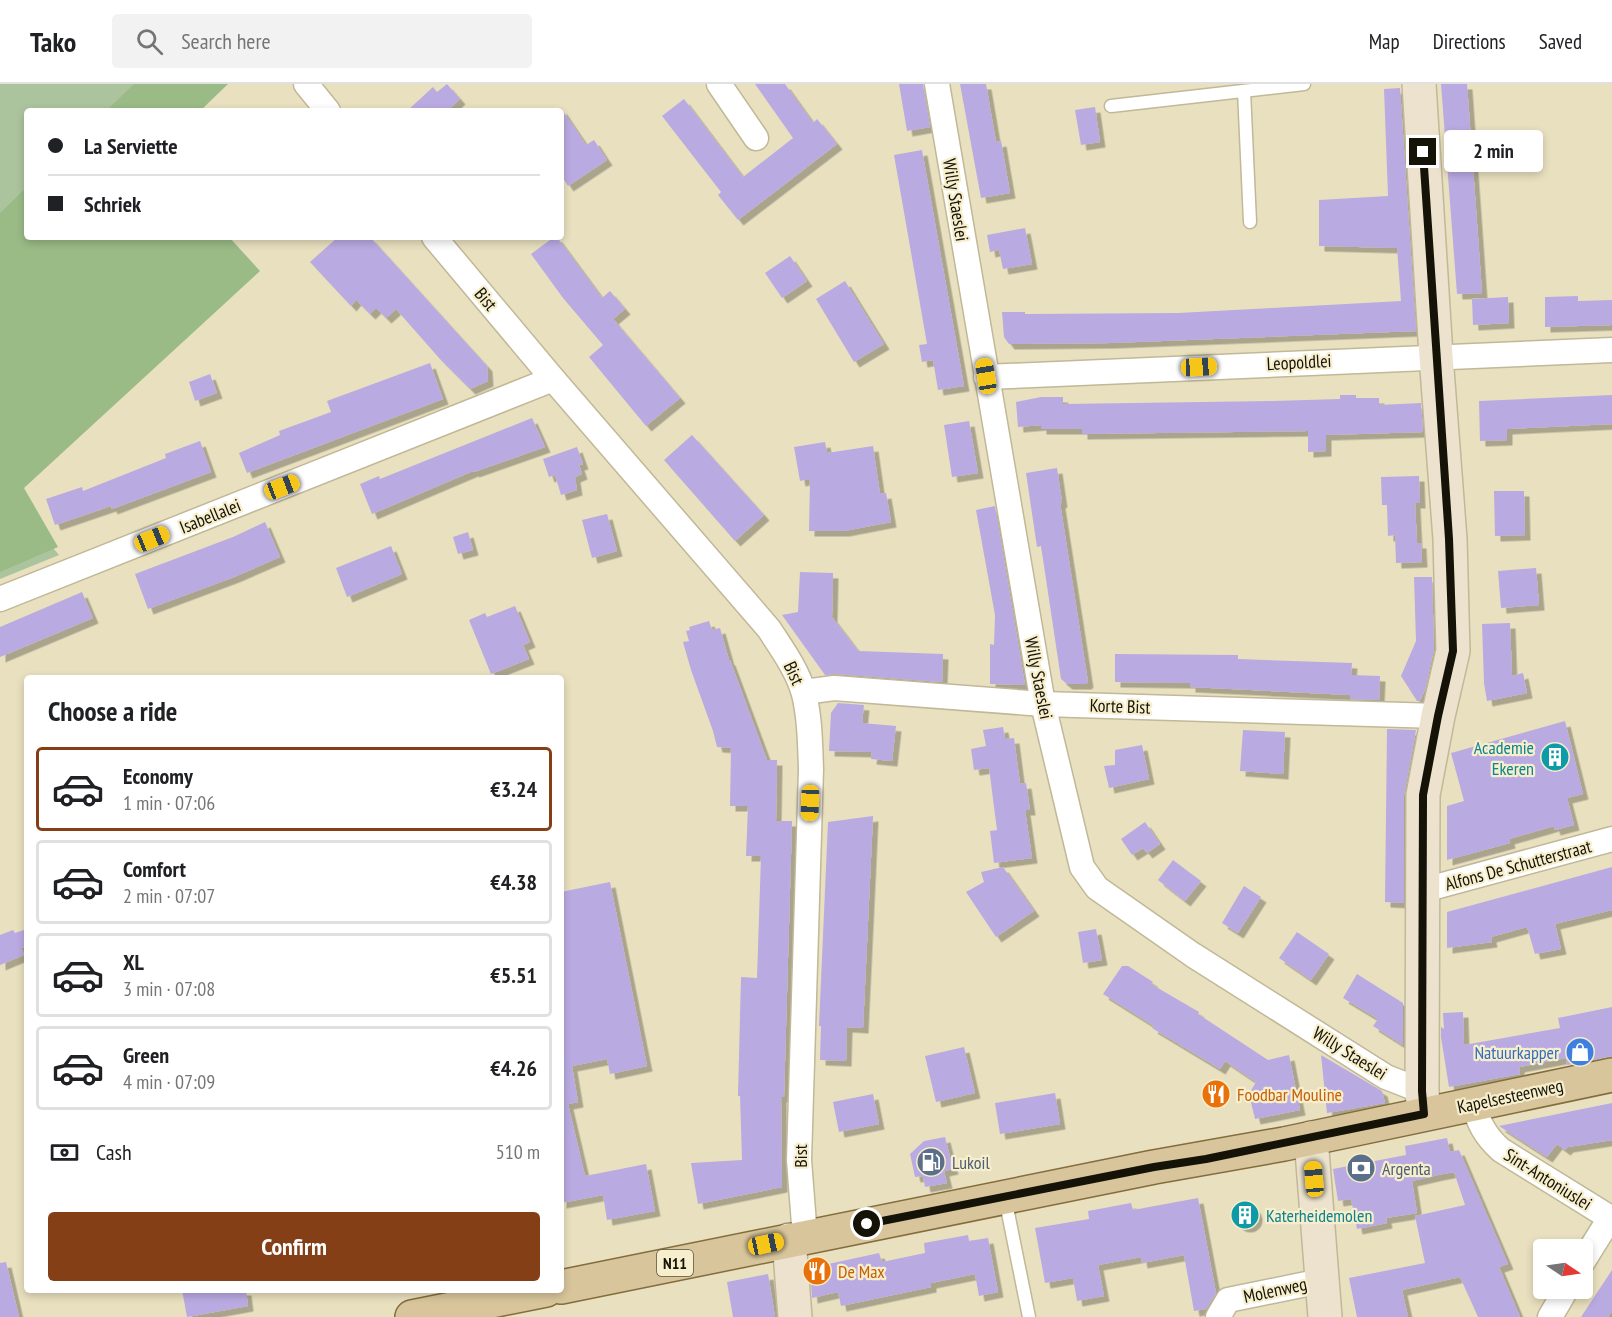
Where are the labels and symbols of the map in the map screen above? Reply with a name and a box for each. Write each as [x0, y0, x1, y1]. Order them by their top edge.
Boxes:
callout: 2 min [1444, 131, 1543, 173]
route end [1409, 138, 1436, 165]
street label: Willy Staeslei [938, 157, 974, 243]
street label: Bist [470, 283, 502, 315]
street label: Leopoldlei [1266, 349, 1332, 375]
car [974, 357, 998, 395]
car [1181, 357, 1217, 377]
car [262, 472, 302, 502]
street label: Isabellalei [176, 493, 244, 539]
car [132, 524, 172, 554]
street label: Willy Staeslei [1020, 635, 1058, 721]
street label: Bist [779, 658, 809, 689]
street label: Korte Bist [1089, 693, 1151, 719]
place label: Academie Ekeren [1474, 736, 1534, 780]
building icon: Academie Ekeren [1539, 741, 1571, 773]
car [800, 785, 820, 821]
street label: Alfons De Schutterstraat [1442, 834, 1594, 896]
street label: Willy Staeslei [1309, 1021, 1391, 1085]
shop icon: Natuurkapper [1564, 1036, 1596, 1068]
place label: Natuurkapper [1474, 1041, 1559, 1064]
street label: Kapelsesteenweg [1455, 1074, 1565, 1118]
restaurant icon: Foodbar Mouline [1200, 1078, 1232, 1110]
place label: Foodbar Mouline [1237, 1083, 1342, 1106]
street label: Sint-Antoniuslei [1500, 1143, 1596, 1215]
street label: Bist [789, 1144, 812, 1168]
fuel station icon: Lukoil [915, 1146, 947, 1178]
place label: Lukoil [952, 1151, 991, 1174]
bank icon: Argenta [1345, 1152, 1377, 1184]
place label: Argenta [1382, 1157, 1431, 1180]
car [1303, 1160, 1325, 1198]
building icon: Katerheidemolen [1229, 1199, 1261, 1231]
place label: Katerheidemolen [1266, 1204, 1372, 1227]
route start [853, 1210, 880, 1237]
car [747, 1231, 785, 1257]
north arrow [1533, 1239, 1593, 1299]
road number: N11 [657, 1250, 693, 1276]
restaurant icon: De Max [801, 1255, 833, 1287]
place label: De Max [838, 1260, 885, 1283]
street label: Molenweg [1241, 1272, 1309, 1308]

